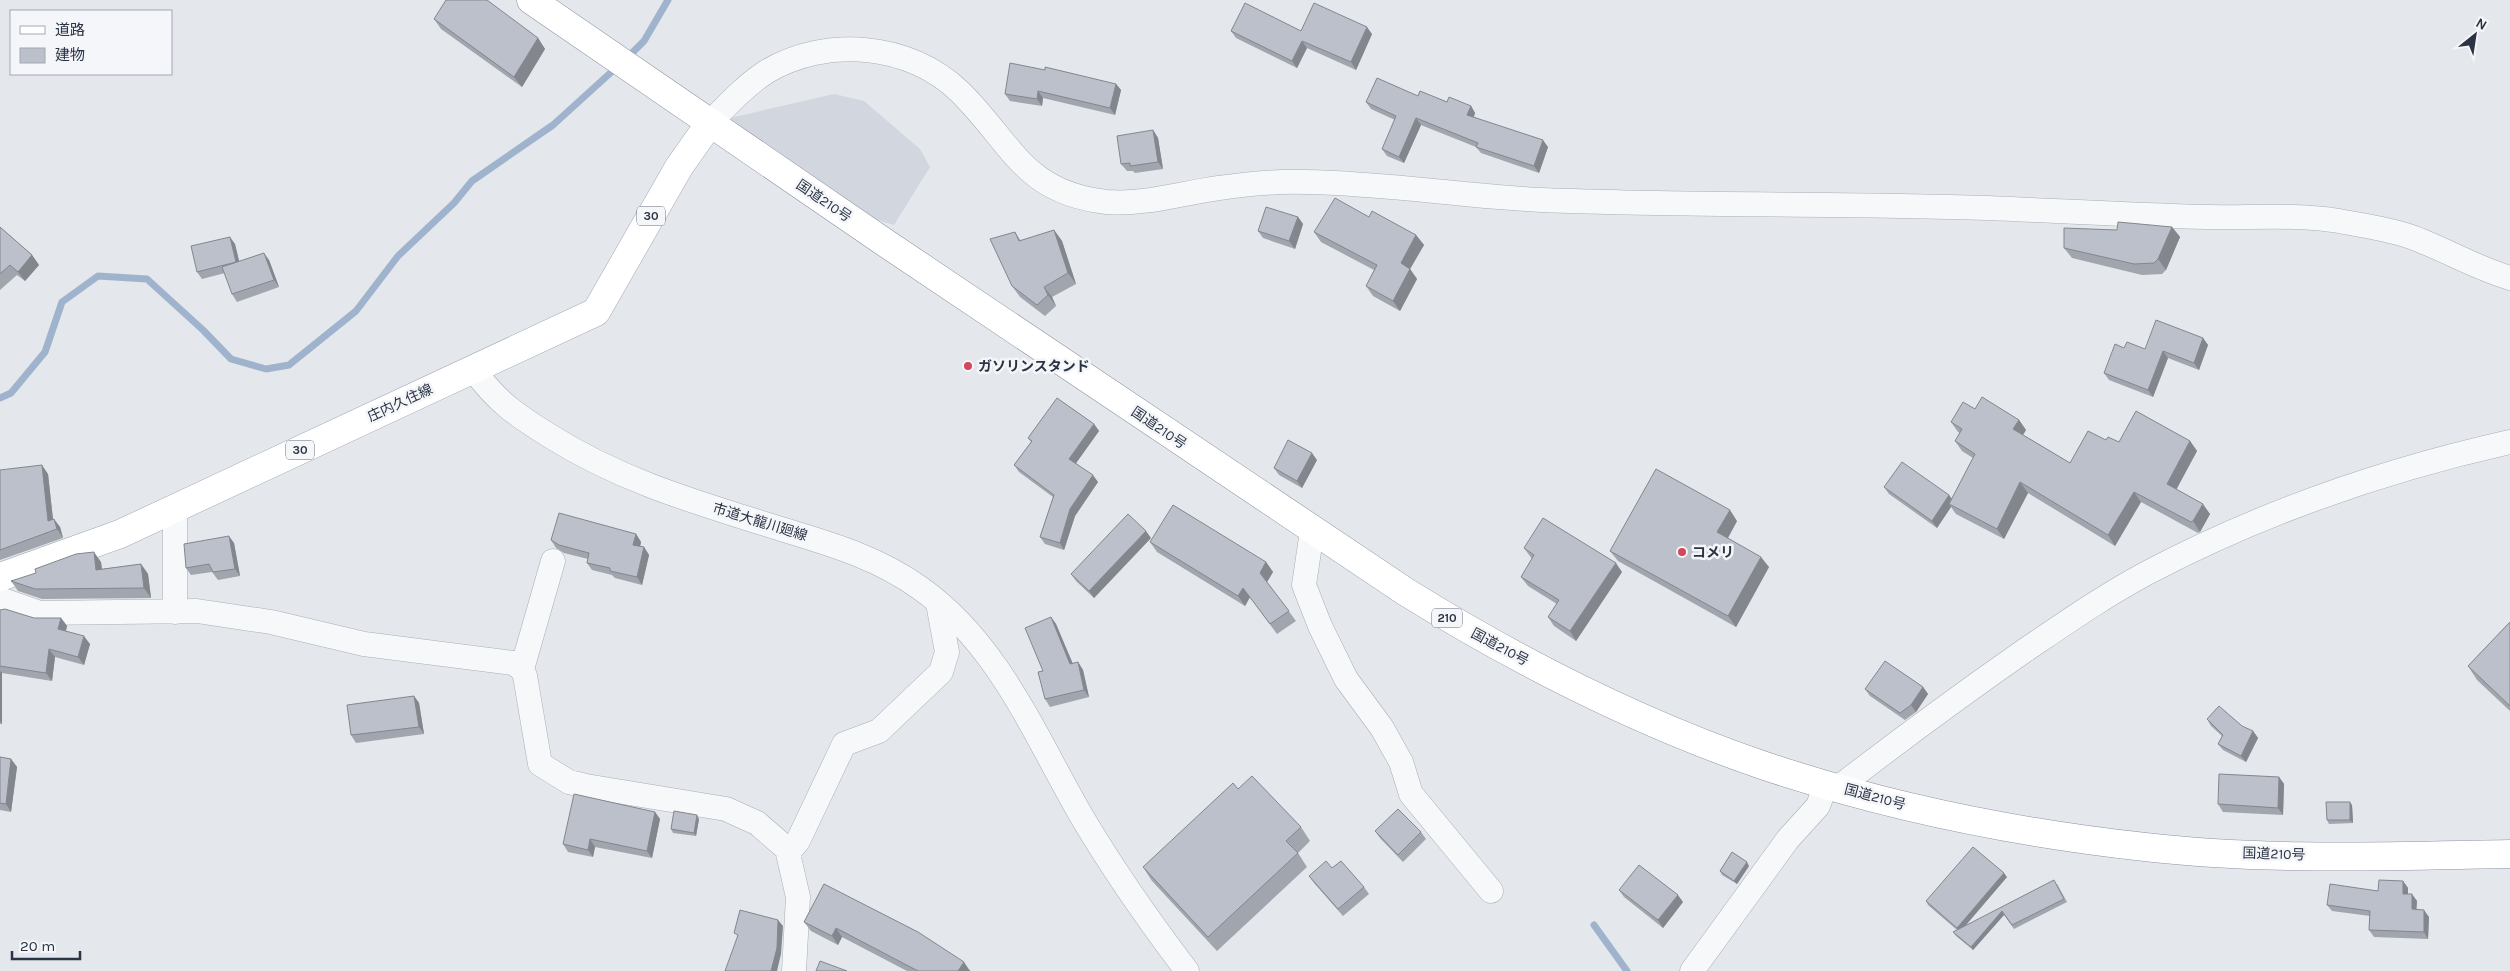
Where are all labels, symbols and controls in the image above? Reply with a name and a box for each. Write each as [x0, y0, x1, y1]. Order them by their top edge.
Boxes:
legend [10, 10, 172, 75]
north arrow [2450, 10, 2500, 60]
text: N [2473, 14, 2490, 34]
text: 道路 [55, 21, 85, 39]
text: 建物 [55, 46, 85, 64]
street label: 国道210号 [793, 176, 855, 226]
road number: 30 [637, 207, 665, 226]
place label: ガソリンスタンド [978, 358, 1090, 375]
marker: ガソリンスタンド [962, 360, 974, 372]
street label: 庄内久住線 [365, 381, 435, 425]
street label: 国道210号 [1128, 403, 1190, 453]
road number: 30 [286, 440, 314, 460]
street label: 市道大龍川廻線 [711, 500, 809, 544]
place label: コメリ [1692, 544, 1734, 561]
marker: コメリ [1676, 546, 1688, 558]
road number: 210 [1432, 608, 1462, 628]
street label: 国道210号 [1468, 625, 1532, 669]
street label: 国道210号 [1842, 781, 1908, 813]
street label: 国道210号 [2242, 844, 2306, 864]
scale bar [12, 928, 80, 960]
text: 20 m [20, 937, 55, 955]

